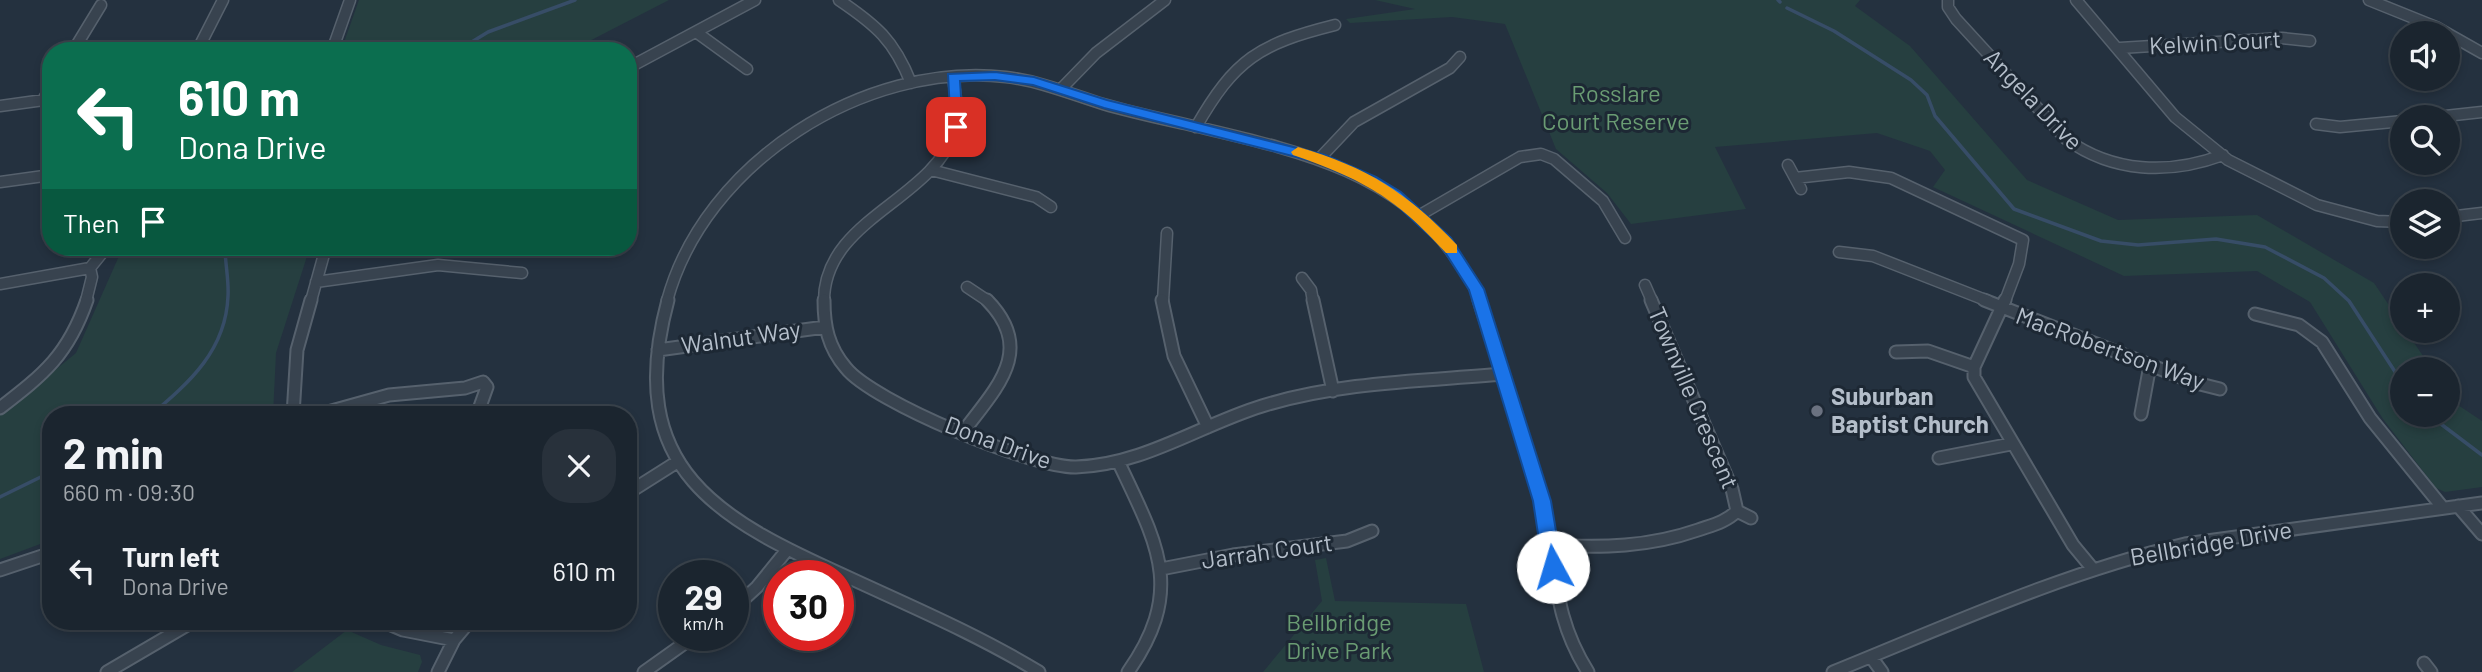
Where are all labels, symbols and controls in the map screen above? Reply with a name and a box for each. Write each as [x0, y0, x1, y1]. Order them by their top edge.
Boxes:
map controls [2390, 21, 2460, 427]
button: sound [2390, 21, 2460, 91]
street label: Kelwin Court [2148, 24, 2282, 59]
street label: Angela Drive [1979, 42, 2089, 156]
text: 610 m [178, 67, 300, 126]
icon: left [63, 70, 154, 161]
park label: Rosslare Court Reserve [1542, 78, 1690, 135]
pin [926, 97, 986, 157]
button: search [2390, 105, 2460, 175]
icon: arrive [937, 108, 975, 146]
text: Dona Drive [178, 127, 327, 165]
button: layers [2390, 189, 2460, 259]
icon: arrive [134, 203, 172, 241]
text: Then [63, 207, 120, 238]
button: + [2390, 273, 2460, 343]
street label: MacRobertson Way [2012, 300, 2209, 395]
street label: Townville Crescent [1643, 302, 1746, 493]
street label: Walnut Way [679, 314, 802, 359]
button: − [2390, 357, 2460, 427]
place label: Suburban Baptist Church [1831, 381, 1989, 438]
marker: Suburban Baptist Church [1809, 403, 1825, 419]
street label: Dona Drive [941, 409, 1056, 474]
text: 2 min [63, 427, 164, 477]
button: close [542, 429, 616, 503]
text: 660 m · 09:30 [63, 478, 195, 506]
street label: Bellbridge Drive [2128, 514, 2294, 571]
street label: Jarrah Court [1199, 527, 1334, 574]
position arrow [1516, 530, 1590, 604]
text: Turn left [122, 541, 220, 572]
icon: left [63, 552, 101, 590]
text: 610 m [553, 555, 616, 586]
speed limit sign: 30 [763, 560, 854, 651]
text: Dona Drive [122, 572, 229, 600]
text: 29 [684, 575, 723, 617]
park label: Bellbridge Drive Park [1286, 607, 1392, 664]
text: km/h [683, 612, 724, 634]

